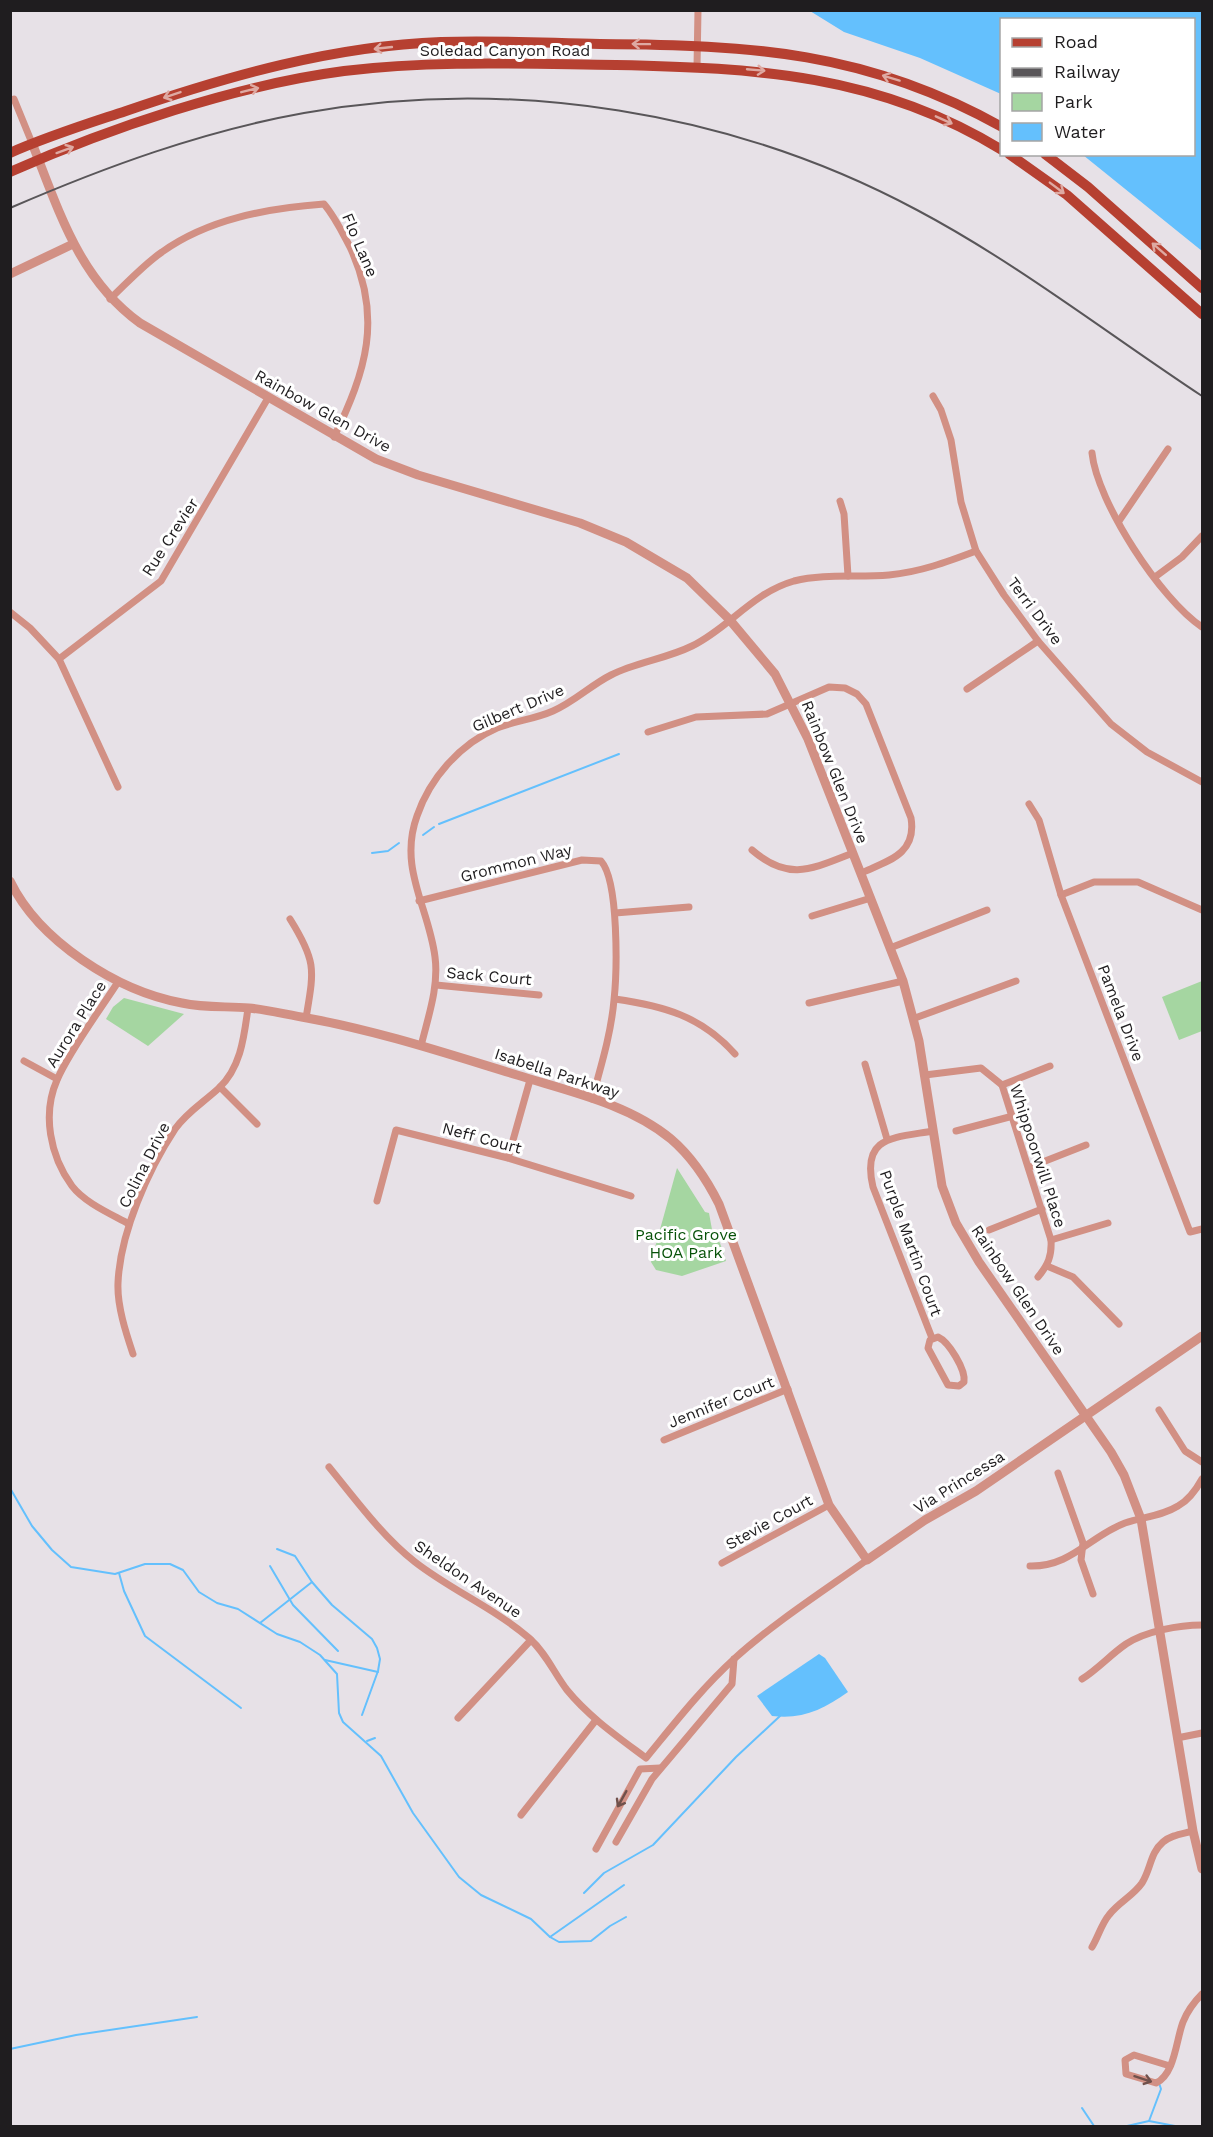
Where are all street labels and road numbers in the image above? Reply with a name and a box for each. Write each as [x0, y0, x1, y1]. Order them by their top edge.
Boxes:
street label: Soledad Canyon Road [420, 41, 590, 60]
street label: Flo Lane [338, 210, 382, 280]
street label: Rainbow Glen Drive [252, 366, 394, 456]
street label: Rue Crevier [138, 494, 203, 580]
street label: Terri Drive [1003, 573, 1067, 649]
street label: Gilbert Drive [469, 680, 567, 736]
street label: Rainbow Glen Drive [798, 698, 872, 846]
street label: Grommon Way [458, 840, 574, 886]
street label: Pamela Drive [1094, 962, 1148, 1064]
street label: Sack Court [446, 963, 533, 989]
street label: Aurora Place [42, 977, 110, 1071]
street label: Isabella Parkway [492, 1044, 622, 1102]
street label: Whippoorwill Place [1006, 1082, 1070, 1230]
street label: Neff Court [440, 1118, 524, 1158]
street label: Colina Drive [114, 1119, 174, 1211]
street label: Purple Martin Court [876, 1167, 946, 1319]
street label: Rainbow Glen Drive [967, 1221, 1069, 1359]
street label: Jennifer Court [665, 1372, 777, 1432]
street label: Via Princessa [910, 1447, 1008, 1517]
street label: Stevie Court [722, 1490, 816, 1554]
street label: Sheldon Avenue [411, 1536, 525, 1622]

